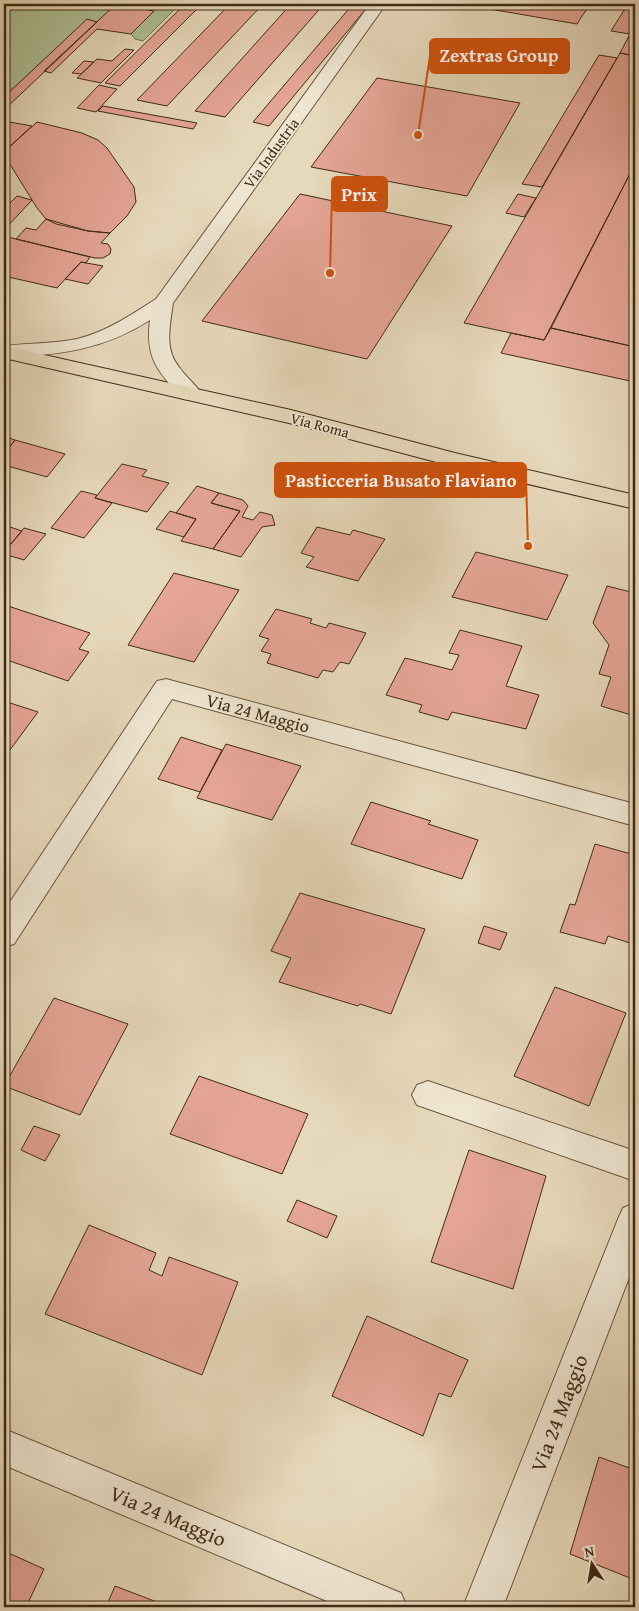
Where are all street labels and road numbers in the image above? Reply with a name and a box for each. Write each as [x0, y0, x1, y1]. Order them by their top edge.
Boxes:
street label: Via Industria [238, 114, 304, 192]
street label: Via Roma [288, 407, 352, 443]
street label: Via 24 Maggio [203, 686, 313, 740]
street label: Via 24 Maggio [522, 1350, 596, 1476]
street label: Via 24 Maggio [105, 1478, 231, 1554]

